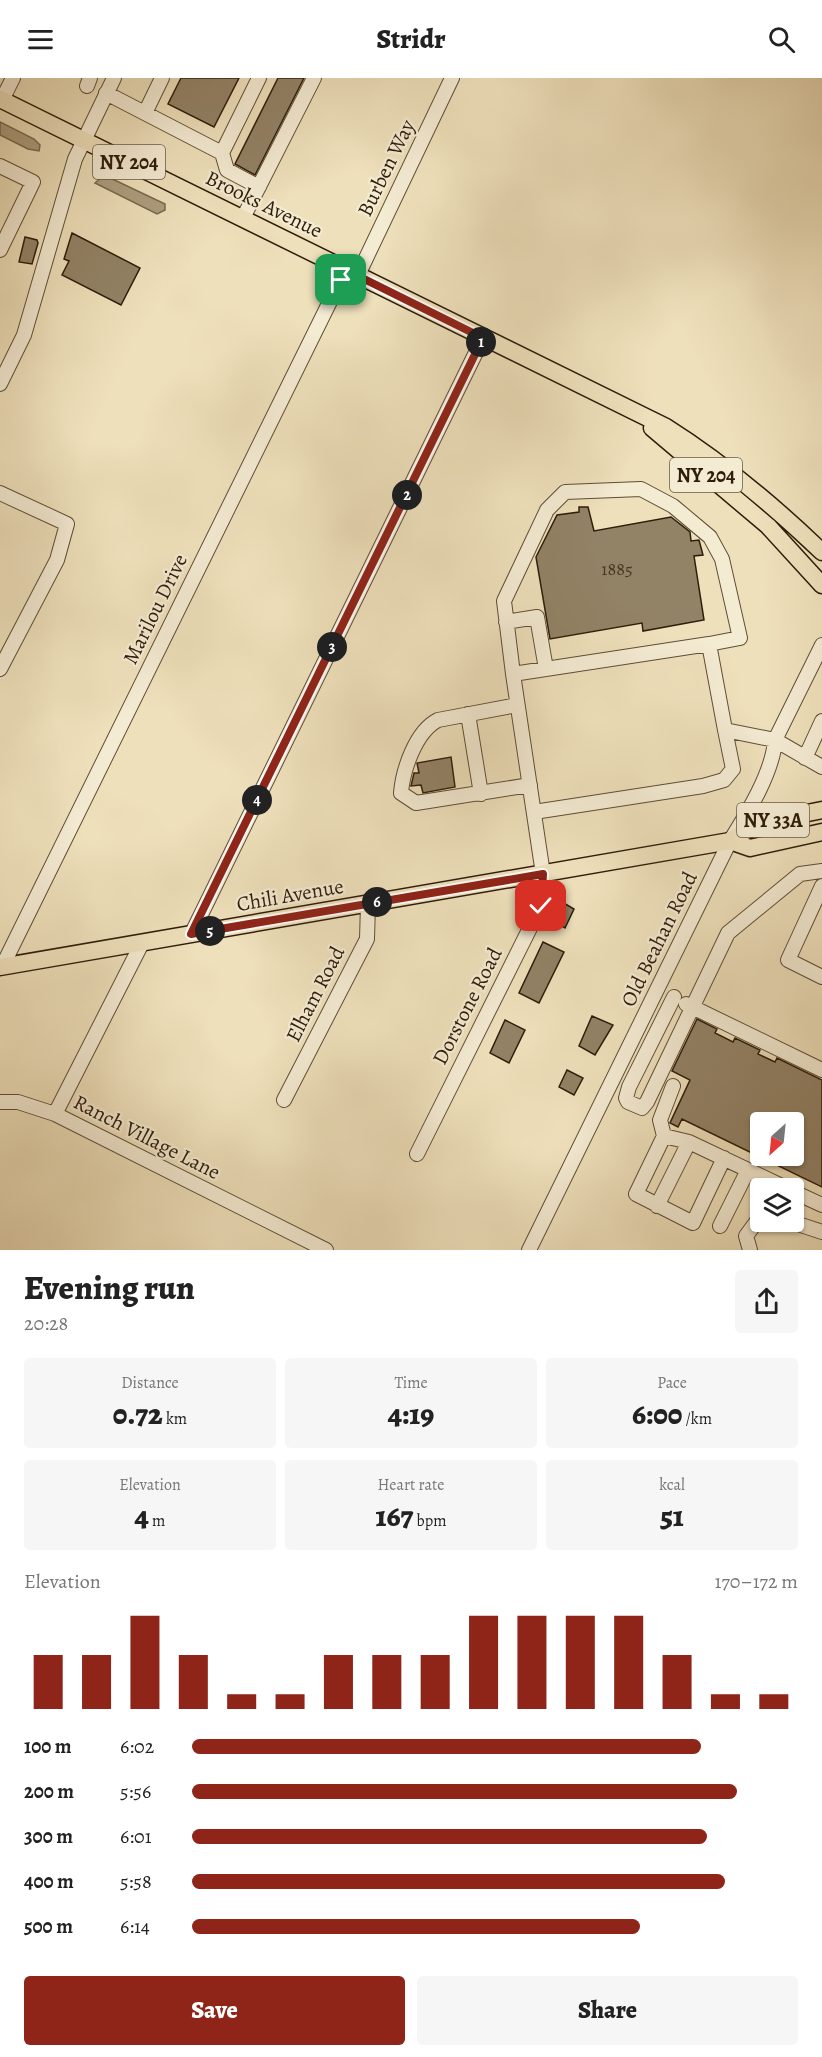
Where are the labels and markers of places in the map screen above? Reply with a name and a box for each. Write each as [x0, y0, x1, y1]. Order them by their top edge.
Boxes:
pin [315, 254, 366, 305]
pin: 1 [466, 327, 496, 357]
pin: 2 [392, 480, 422, 510]
pin: 3 [317, 632, 347, 662]
pin: 4 [242, 785, 272, 815]
pin [515, 880, 566, 931]
pin: 6 [362, 887, 392, 917]
pin: 5 [195, 916, 225, 946]

